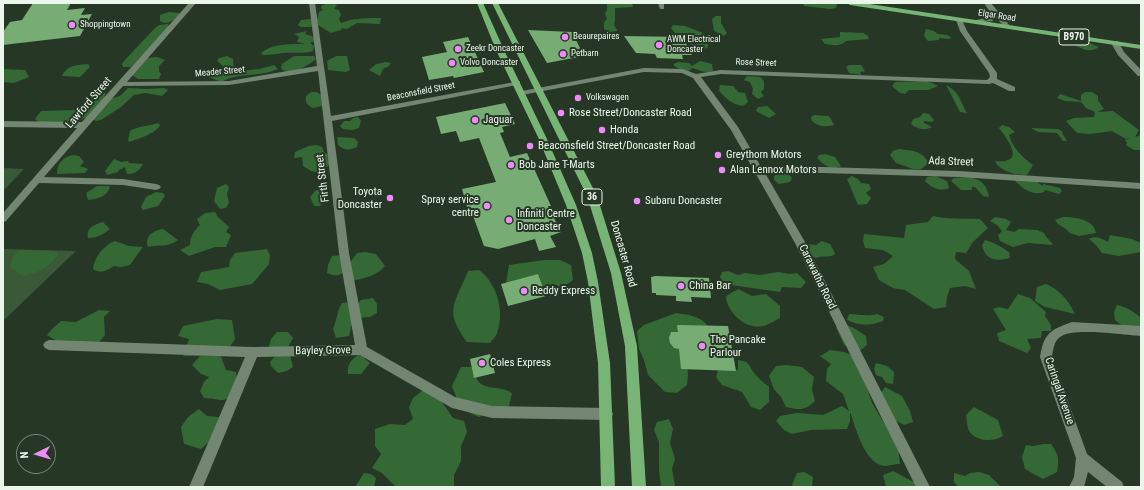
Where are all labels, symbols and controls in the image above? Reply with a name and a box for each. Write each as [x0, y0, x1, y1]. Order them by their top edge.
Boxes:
street label: Elgar Road [977, 8, 1017, 24]
marker: Shoppingtown [67, 20, 77, 30]
place label: Shoppingtown [80, 20, 131, 30]
road number: B970 [1059, 29, 1089, 45]
marker: Beaurepaires [560, 32, 570, 42]
place label: Beaurepaires [573, 32, 619, 42]
place label: AWM Electrical Doncaster [667, 35, 721, 56]
marker: AWM Electrical Doncaster [654, 40, 664, 50]
marker: Zeekr Doncaster [453, 44, 463, 54]
place label: Zeekr Doncaster [466, 44, 524, 54]
marker: Petbarn [558, 49, 568, 59]
place label: Petbarn [571, 49, 599, 59]
street label: Rose Street [735, 57, 777, 69]
marker: Volvo Doncaster [447, 58, 457, 68]
place label: Volvo Doncaster [460, 58, 518, 68]
street label: Meader Street [195, 64, 245, 80]
street label: Lawford Street [63, 75, 115, 131]
street label: Beaconsfield Street [386, 80, 456, 104]
marker: Volkswagen [573, 93, 583, 103]
place label: Volkswagen [586, 93, 629, 103]
place label: Rose Street/Doncaster Road [569, 106, 692, 120]
marker: Rose Street/Doncaster Road [556, 108, 566, 118]
place label: Jaguar [483, 113, 513, 127]
marker: Jaguar [470, 115, 480, 125]
place label: Honda [610, 123, 638, 137]
marker: Honda [597, 125, 607, 135]
place label: Beaconsfield Street/Doncaster Road [538, 139, 695, 153]
marker: Beaconsfield Street/Doncaster Road [525, 141, 535, 151]
place label: Greythorn Motors [726, 148, 802, 162]
marker: Greythorn Motors [713, 150, 723, 160]
street label: Firth Street [314, 153, 332, 203]
street label: Ada Street [928, 155, 974, 169]
place label: Bob Jane T-Marts [519, 158, 595, 172]
marker: Bob Jane T-Marts [506, 160, 516, 170]
place label: Alan Lennox Motors [730, 163, 817, 177]
marker: Alan Lennox Motors [717, 165, 727, 175]
place label: Toyota Doncaster [338, 185, 382, 211]
road number: 36 [582, 189, 602, 205]
marker: Toyota Doncaster [385, 193, 395, 203]
place label: Spray service centre [421, 193, 479, 219]
place label: Subaru Doncaster [645, 194, 722, 208]
marker: Subaru Doncaster [632, 196, 642, 206]
marker: Spray service centre [482, 201, 492, 211]
place label: Infiniti Centre Doncaster [517, 207, 575, 233]
marker: Infiniti Centre Doncaster [504, 215, 514, 225]
street label: Doncaster Road [607, 219, 639, 289]
street label: Carawatha Road [796, 242, 838, 312]
place label: China Bar [689, 279, 731, 293]
marker: China Bar [676, 281, 686, 291]
place label: Reddy Express [532, 284, 595, 298]
marker: Reddy Express [519, 286, 529, 296]
place label: The Pancake Parlour [710, 333, 766, 359]
marker: The Pancake Parlour [697, 341, 707, 351]
street label: Bayley Grove [295, 344, 351, 358]
place label: Coles Express [490, 356, 551, 370]
street label: Caringal Avenue [1041, 356, 1077, 426]
marker: Coles Express [477, 358, 487, 368]
north arrow [16, 434, 56, 474]
text: N [18, 451, 31, 459]

